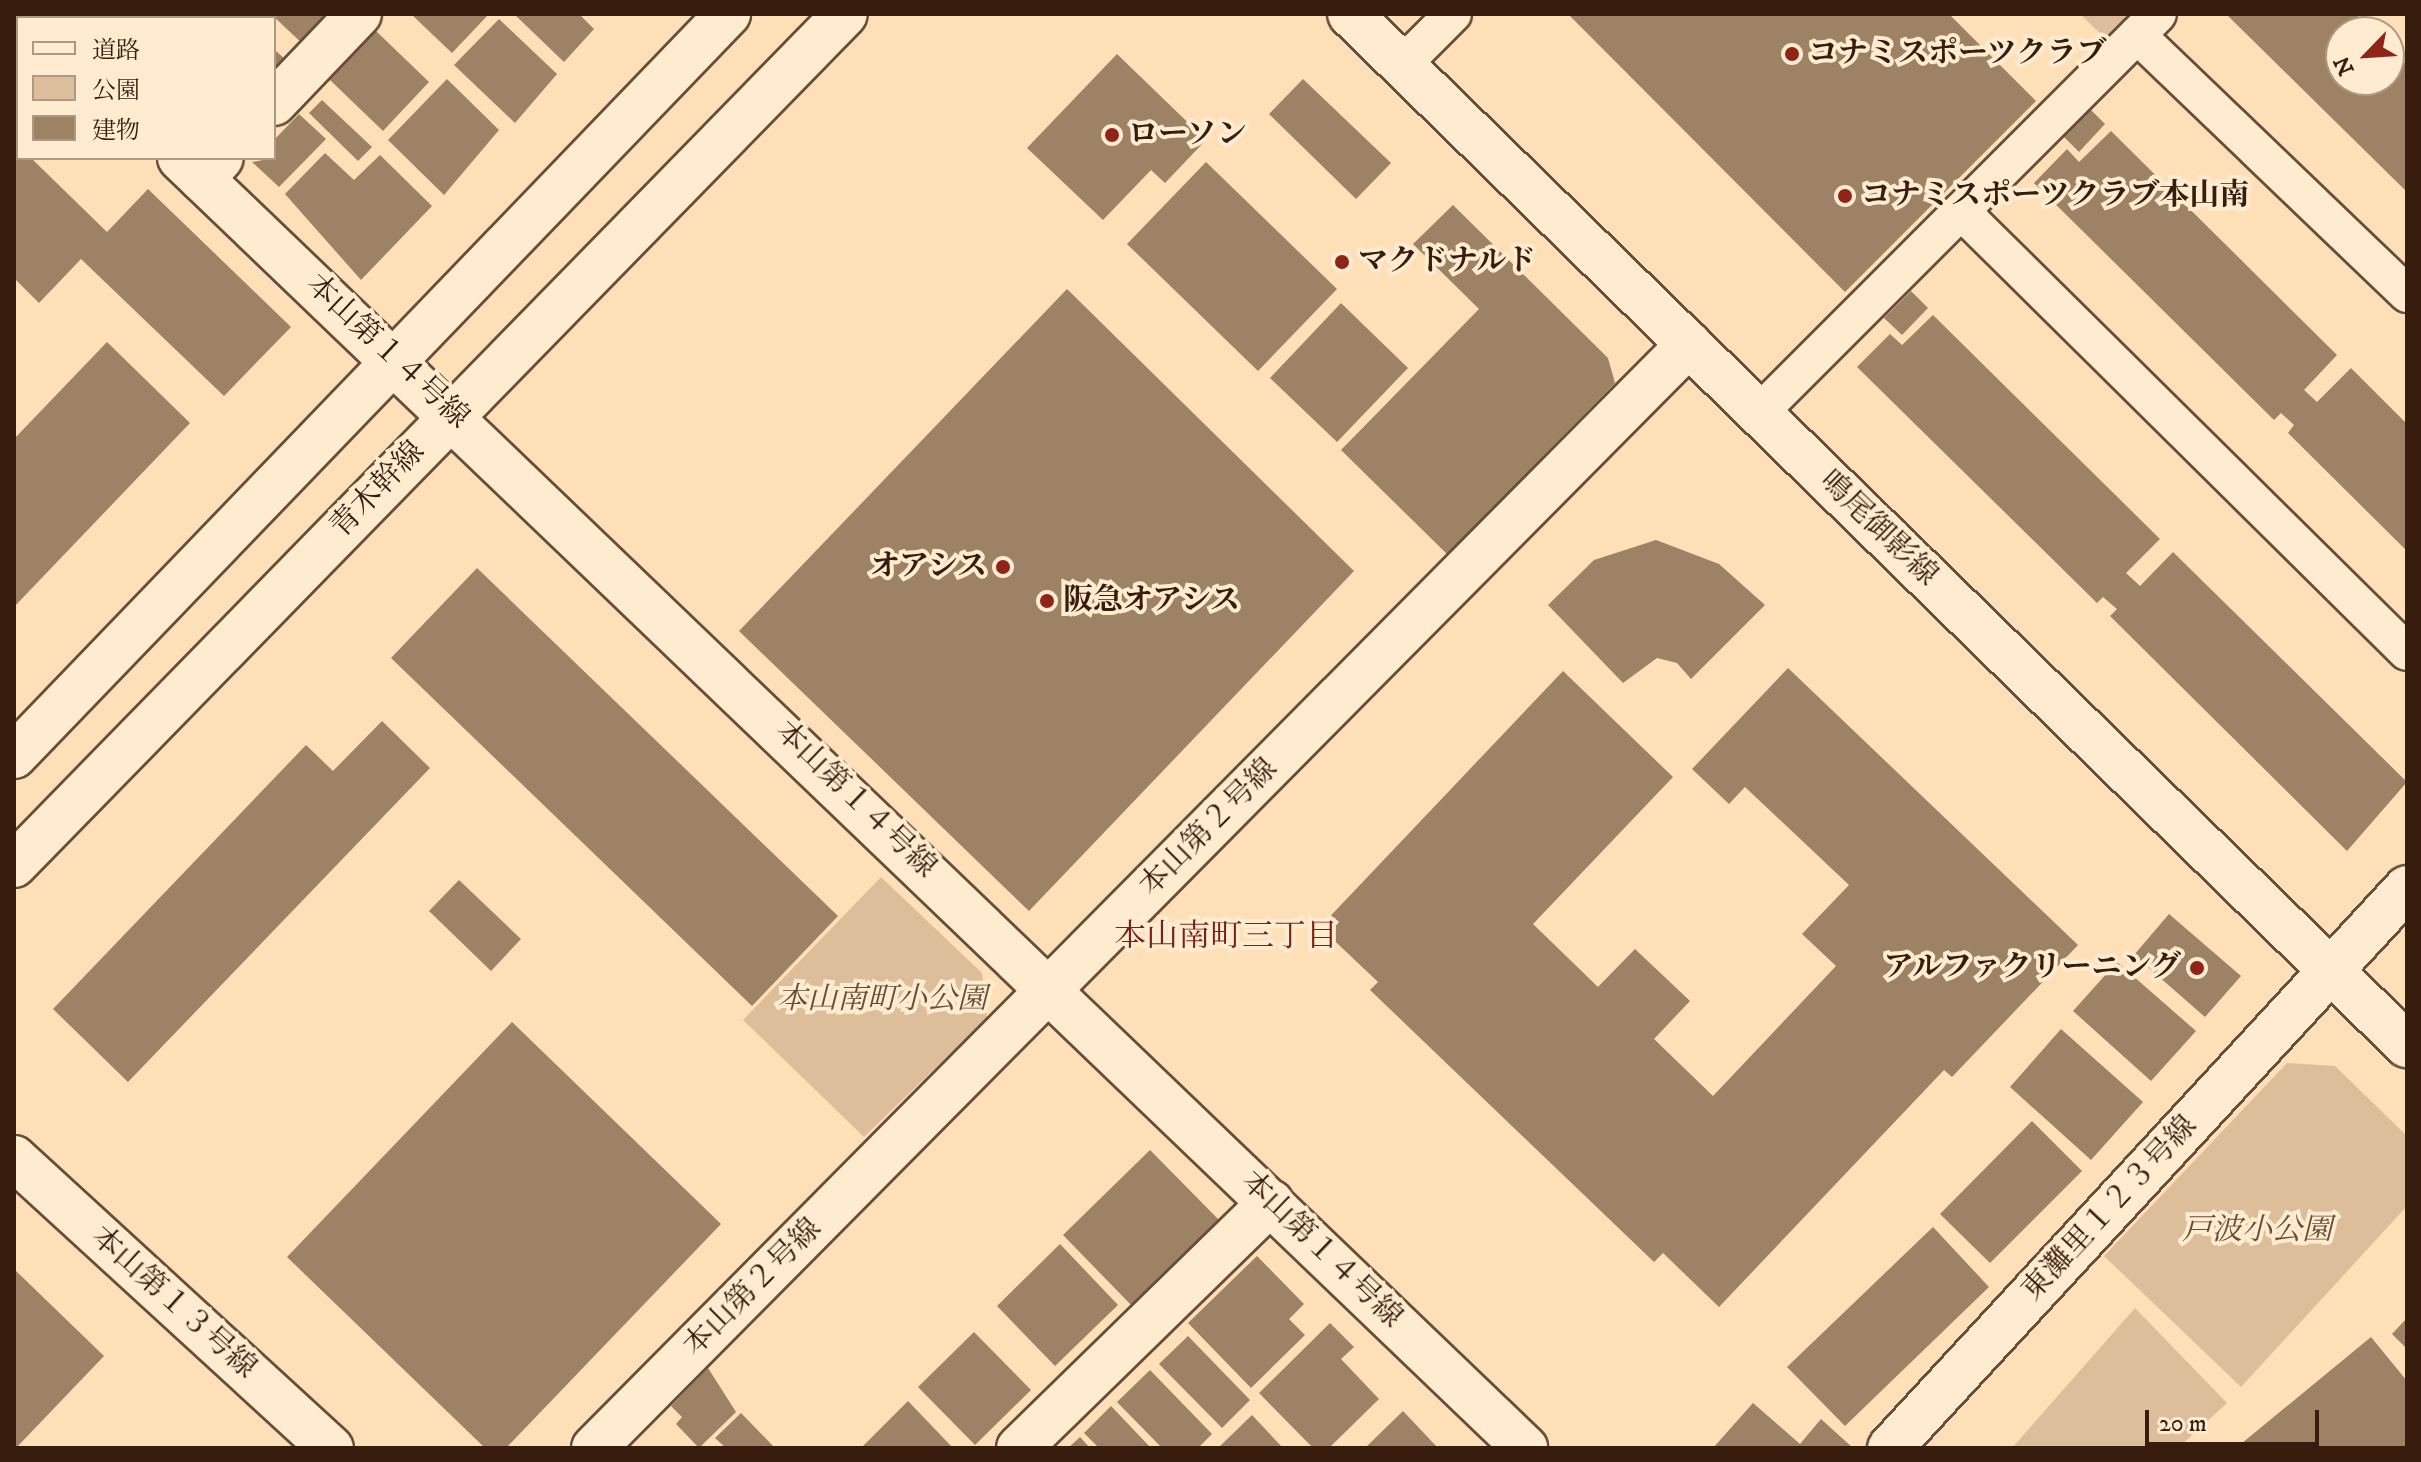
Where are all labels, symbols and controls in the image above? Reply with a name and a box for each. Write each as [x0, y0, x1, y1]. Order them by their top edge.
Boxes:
legend [16, 16, 276, 160]
north arrow [2325, 16, 2405, 96]
text: 道路 [92, 36, 140, 66]
place label: コナミスポーツクラブ [1808, 36, 2108, 72]
marker: コナミスポーツクラブ [1783, 45, 1801, 63]
text: N [2329, 52, 2361, 79]
text: 公園 [92, 76, 140, 106]
text: 建物 [92, 116, 140, 146]
place label: ローソン [1128, 117, 1248, 153]
marker: ローソン [1103, 126, 1121, 144]
place label: コナミスポーツクラブ本山南 [1861, 178, 2251, 214]
marker: コナミスポーツクラブ本山南 [1836, 187, 1854, 205]
place label: マクドナルド [1358, 244, 1538, 280]
marker: マクドナルド [1333, 253, 1351, 271]
street label: 本山第１４号線 [298, 267, 476, 437]
street label: 青木幹線 [323, 434, 433, 546]
street label: 鳴尾御影線 [1812, 464, 1944, 594]
place label: オアシス [867, 549, 987, 585]
marker: オアシス [994, 558, 1012, 576]
place label: 阪急オアシス [1063, 583, 1243, 619]
marker: 阪急オアシス [1038, 592, 1056, 610]
street label: 本山第１４号線 [767, 714, 943, 886]
street label: 本山第２号線 [1133, 752, 1285, 904]
district label: 本山南町三丁目 [1114, 918, 1338, 956]
place label: アルファクリーニング [1881, 950, 2181, 986]
marker: アルファクリーニング [2188, 959, 2206, 977]
park label: 本山南町小公園 [777, 982, 987, 1018]
street label: 東灘里１２３号線 [2015, 1109, 2205, 1309]
street label: 本山第１４号線 [1233, 1164, 1409, 1336]
street label: 本山第２号線 [677, 1212, 829, 1364]
park label: 戸波小公園 [2182, 1213, 2332, 1249]
street label: 本山第１３号線 [83, 1219, 263, 1387]
scale bar [2149, 1394, 2323, 1444]
text: 20 m [2159, 1409, 2207, 1439]

